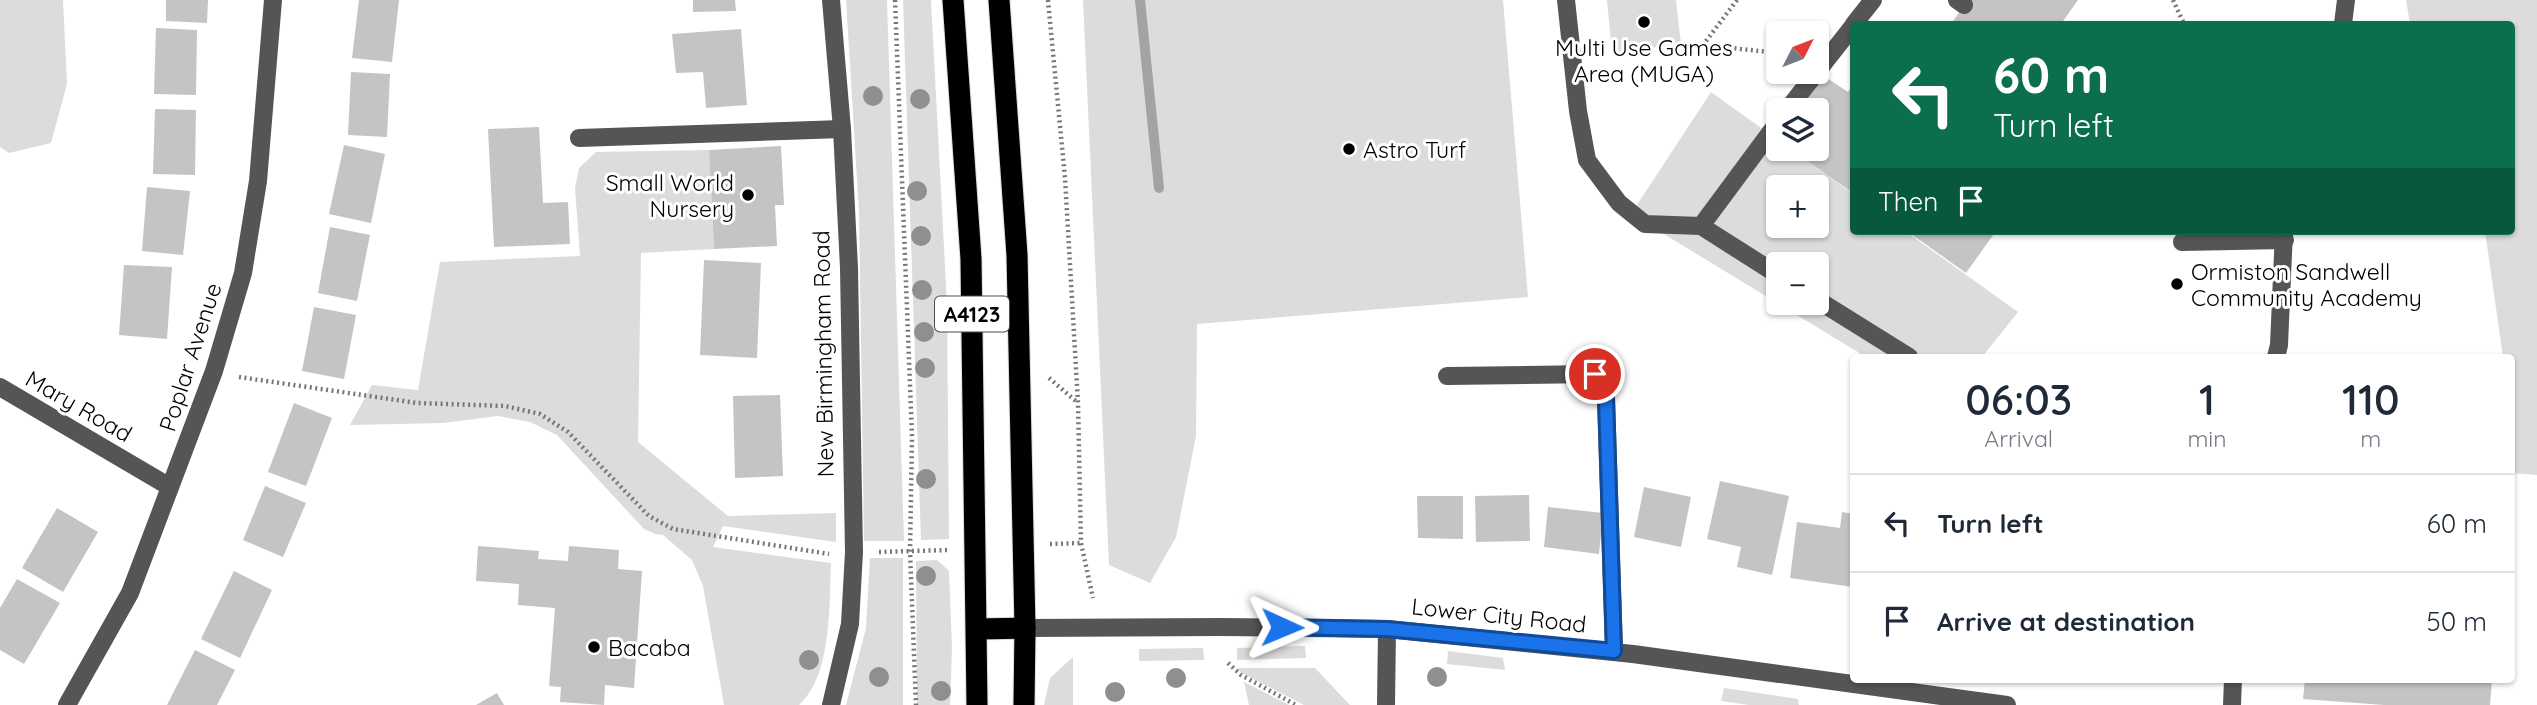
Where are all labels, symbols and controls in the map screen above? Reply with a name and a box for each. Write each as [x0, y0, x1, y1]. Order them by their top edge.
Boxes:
marker: Multi Use Games Area (MUGA) [1636, 14, 1652, 30]
north arrow [1766, 21, 1829, 84]
map controls [1766, 21, 1829, 315]
place label: Multi Use Games Area (MUGA) [1555, 33, 1733, 88]
text: 60 m [1993, 44, 2109, 105]
icon: left [1878, 49, 1969, 140]
button: layers [1766, 98, 1829, 161]
text: Turn left [1993, 105, 2114, 145]
place label: Astro Turf [1363, 135, 1466, 164]
marker: Astro Turf [1341, 141, 1357, 157]
place label: Small World Nursery [606, 168, 734, 223]
button: + [1766, 175, 1829, 238]
icon: arrive [1952, 182, 1990, 220]
text: Then [1878, 185, 1938, 218]
marker: Small World Nursery [740, 187, 756, 203]
street label: New Birmingham Road [806, 230, 840, 478]
button: − [1766, 252, 1829, 315]
place label: Ormiston Sandwell Community Academy [2191, 257, 2422, 312]
marker: Ormiston Sandwell Community Academy [2169, 276, 2185, 292]
street label: Poplar Avenue [152, 279, 228, 435]
road number: A4123 [935, 296, 1009, 332]
pin [1565, 344, 1625, 404]
icon: arrive [1576, 355, 1614, 393]
street label: Mary Road [21, 364, 137, 448]
text: 06:03 [1965, 373, 2072, 426]
text: 1 [2199, 373, 2215, 426]
text: 110 [2342, 373, 2400, 426]
text: Arrival [1984, 424, 2053, 453]
text: min [2187, 424, 2227, 453]
text: m [2360, 424, 2381, 453]
icon: left [1878, 504, 1916, 542]
text: Turn left [1937, 507, 2044, 540]
text: 60 m [2427, 507, 2487, 540]
position arrow [1245, 590, 1319, 664]
street label: Lower City Road [1410, 591, 1588, 639]
icon: arrive [1878, 602, 1916, 640]
text: Arrive at destination [1937, 605, 2195, 638]
text: 50 m [2427, 605, 2487, 638]
place label: Bacaba [608, 633, 691, 662]
marker: Bacaba [586, 639, 602, 655]

